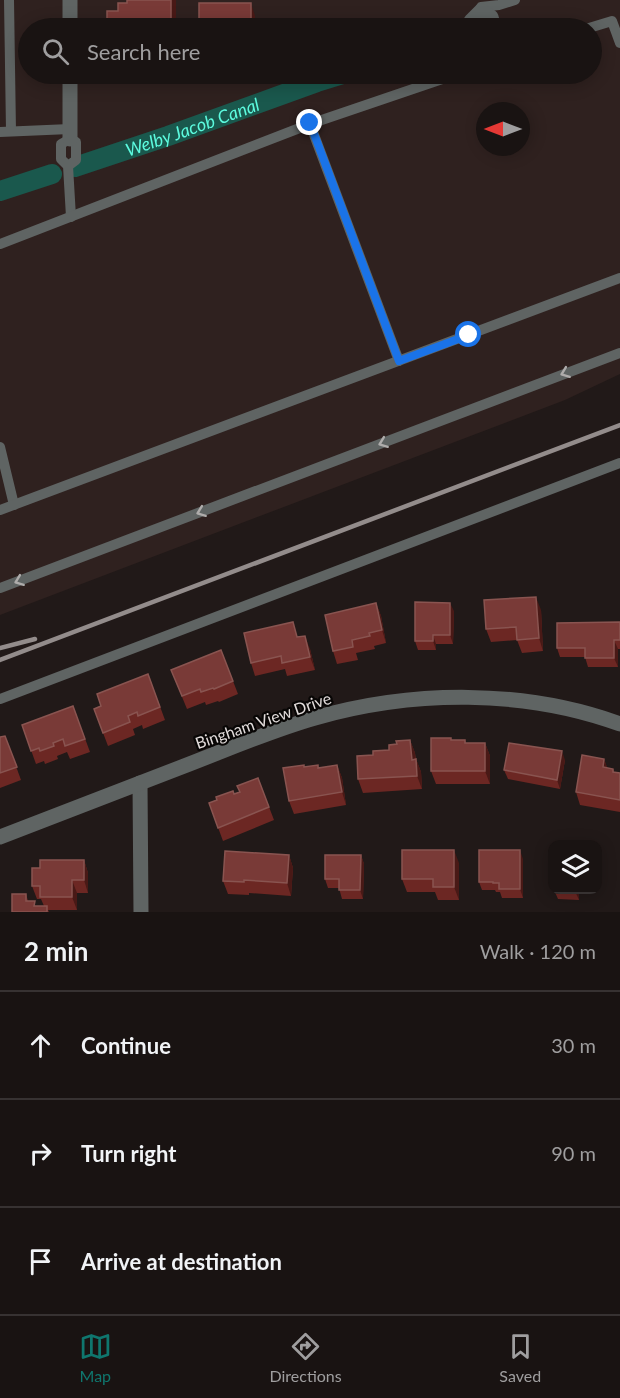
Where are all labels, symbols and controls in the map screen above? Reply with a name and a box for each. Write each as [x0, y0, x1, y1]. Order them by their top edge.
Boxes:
search box [18, 18, 602, 84]
icon: search [39, 35, 72, 68]
text: Search here [87, 38, 200, 65]
water label: Welby Jacob Canal [122, 93, 262, 160]
north arrow [476, 102, 530, 156]
route end [296, 109, 322, 135]
route start [455, 321, 481, 347]
one-way arrow [561, 366, 571, 379]
one-way arrow [378, 436, 389, 448]
one-way arrow [196, 505, 207, 517]
one-way arrow [14, 574, 24, 587]
street label: Bingham View Drive [193, 688, 333, 752]
map controls [548, 840, 602, 894]
button: layers [548, 840, 602, 894]
text: 2 min [24, 935, 88, 967]
text: Walk · 120 m [480, 939, 596, 963]
icon: ahead [24, 1029, 57, 1062]
text: Continue [81, 1032, 171, 1059]
text: 30 m [551, 1033, 596, 1057]
icon: right [24, 1137, 57, 1170]
text: Turn right [81, 1140, 176, 1167]
text: 90 m [551, 1141, 596, 1165]
icon: arrive [24, 1245, 57, 1278]
text: Arrive at destination [81, 1248, 282, 1275]
tab: Map [79, 1330, 112, 1385]
tab: Directions [269, 1330, 342, 1385]
tab: Saved [499, 1330, 541, 1385]

